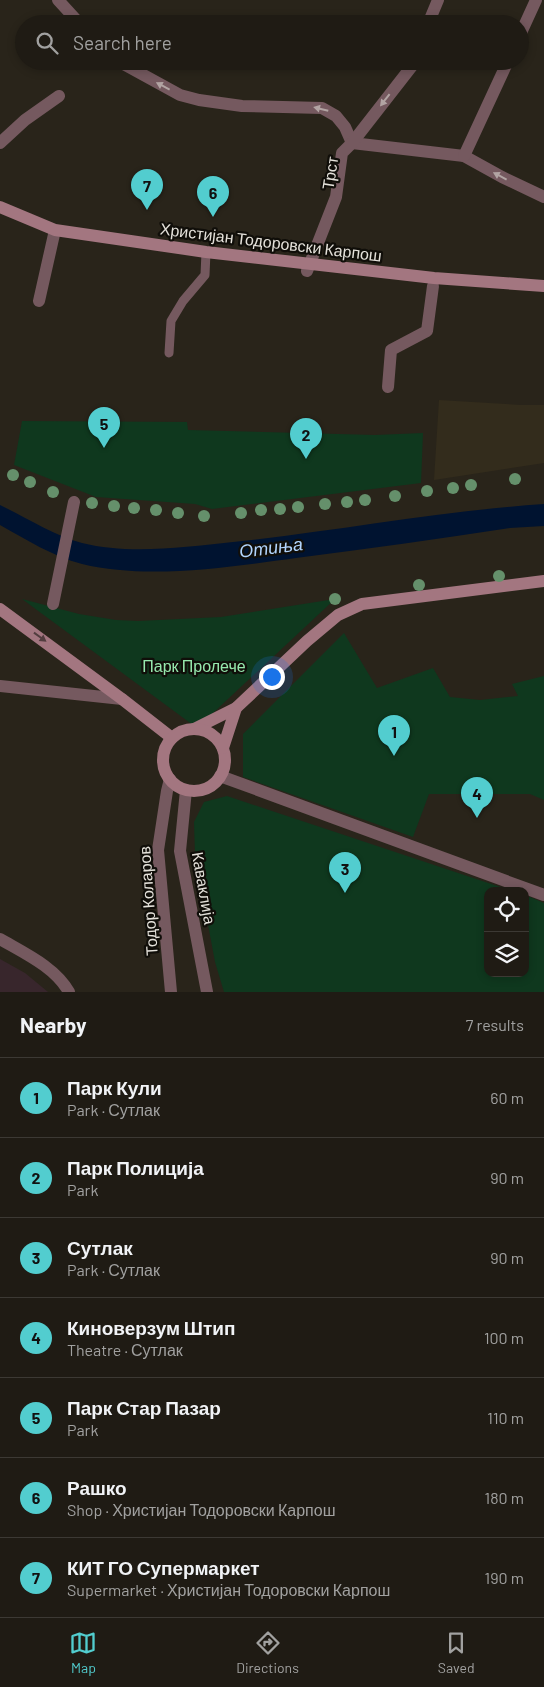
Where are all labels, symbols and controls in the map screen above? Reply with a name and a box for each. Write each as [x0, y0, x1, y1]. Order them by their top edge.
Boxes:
search box [15, 15, 529, 70]
icon: search [33, 29, 61, 57]
text: Search here [73, 31, 172, 54]
one-way arrow [155, 82, 170, 90]
one-way arrow [379, 93, 390, 106]
one-way arrow [313, 105, 328, 113]
street label: Трст [318, 154, 342, 191]
pin: 7 [131, 169, 163, 210]
one-way arrow [493, 172, 508, 180]
pin: 6 [197, 176, 229, 217]
street label: Христијан Тодоровски Карпош [159, 218, 383, 265]
pin: 5 [88, 407, 120, 448]
pin: 2 [290, 418, 322, 459]
water label: Отиња [238, 532, 304, 562]
one-way arrow [33, 632, 47, 642]
park label: Парк Пролече [142, 656, 246, 675]
your location [259, 664, 285, 690]
pin: 1 [378, 715, 410, 756]
pin: 4 [461, 777, 493, 818]
street label: Тодор Коларов [134, 846, 161, 956]
street label: Каваклија [189, 850, 220, 926]
pin: 3 [329, 852, 361, 893]
map controls [484, 887, 529, 977]
button: locate [484, 887, 529, 932]
button: layers [484, 932, 529, 977]
text: Nearby [20, 1012, 86, 1037]
text: 7 results [466, 1015, 524, 1034]
text: Парк Кули [67, 1076, 162, 1099]
text: 1 [33, 1088, 39, 1107]
text: 60 m [490, 1088, 524, 1107]
text: Park · Сутлак [67, 1100, 160, 1119]
text: Парк Полиција [67, 1156, 204, 1179]
text: 2 [32, 1168, 40, 1187]
text: 90 m [490, 1168, 524, 1187]
text: Park [67, 1180, 98, 1199]
text: Сутлак [67, 1236, 133, 1259]
text: 3 [32, 1248, 40, 1267]
text: 90 m [490, 1248, 524, 1267]
text: Park · Сутлак [67, 1260, 160, 1279]
text: Киноверзум Штип [67, 1316, 235, 1339]
text: 4 [31, 1328, 41, 1347]
text: 100 m [484, 1328, 524, 1347]
text: Theatre · Сутлак [67, 1340, 183, 1359]
text: Парк Стар Пазар [67, 1396, 221, 1419]
text: 5 [32, 1408, 40, 1427]
text: 110 m [487, 1408, 524, 1427]
text: Park [67, 1420, 98, 1439]
text: Рашко [67, 1476, 127, 1499]
text: 6 [32, 1488, 40, 1507]
text: 180 m [485, 1488, 524, 1507]
text: Shop · Христијан Тодоровски Карпош [67, 1500, 336, 1519]
text: КИТ ГО Супермаркет [67, 1556, 260, 1579]
text: 7 [32, 1568, 40, 1587]
text: 190 m [485, 1568, 524, 1587]
text: Supermarket · Христијан Тодоровски Карпош [67, 1580, 390, 1599]
tab: Map [69, 1629, 97, 1676]
tab: Directions [236, 1629, 299, 1676]
tab: Saved [438, 1629, 475, 1676]

